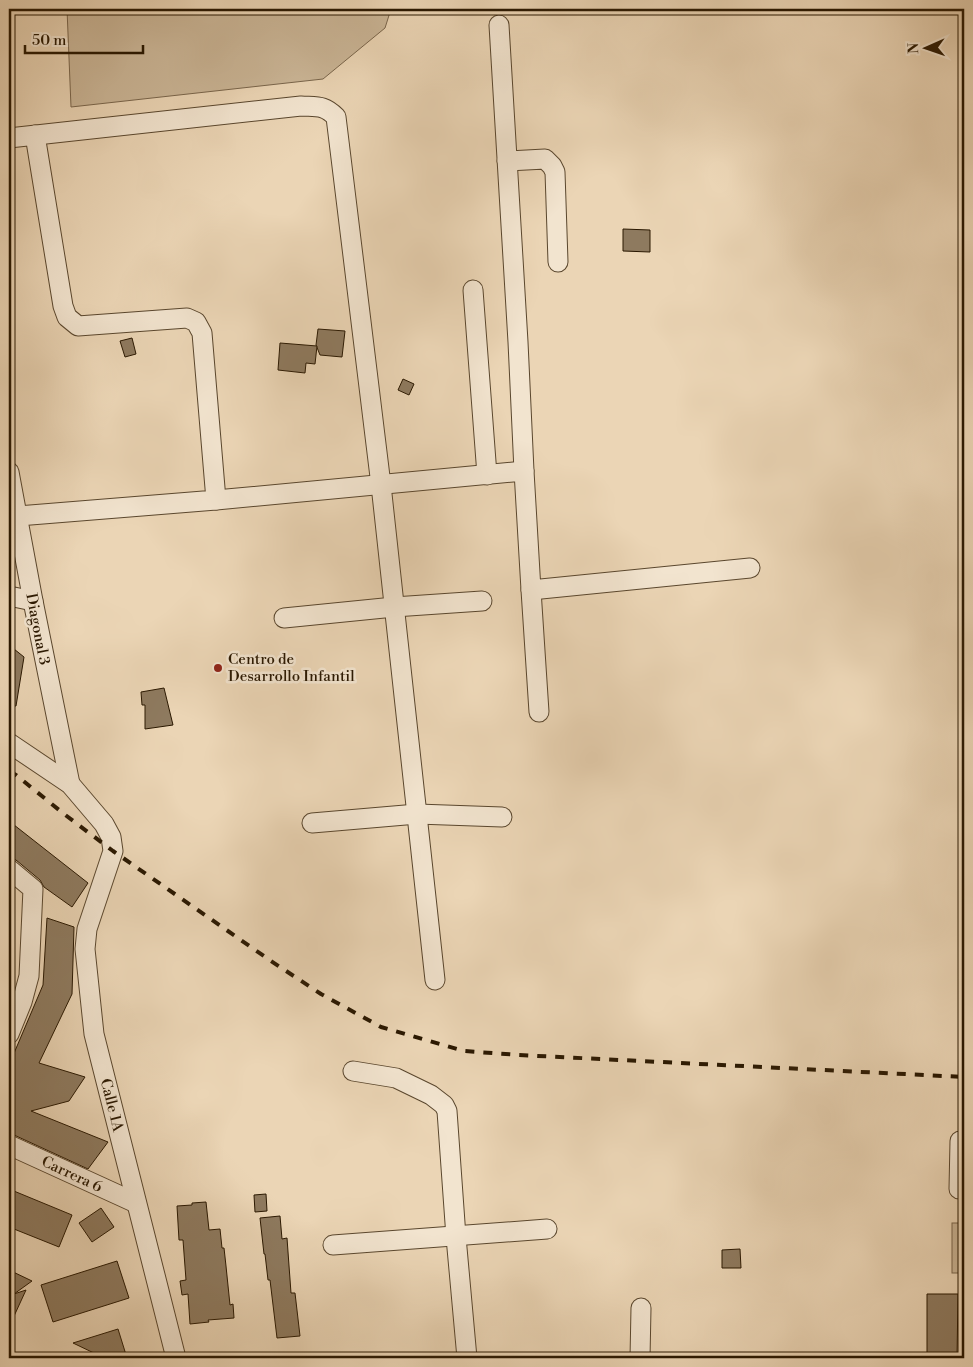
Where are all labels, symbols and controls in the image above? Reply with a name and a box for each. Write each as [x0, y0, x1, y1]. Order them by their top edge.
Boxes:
scale bar [25, 22, 142, 54]
north arrow [900, 22, 950, 72]
text: 50 m [32, 31, 66, 50]
text: N [905, 43, 923, 54]
street label: Diagonal 3 [21, 592, 54, 667]
place label: Centro de Desarrollo Infantil [228, 650, 355, 686]
marker: Centro de Desarrollo Infantil [212, 662, 224, 674]
street label: Calle 1A [96, 1077, 127, 1134]
street label: Carrera 6 [38, 1152, 105, 1197]

